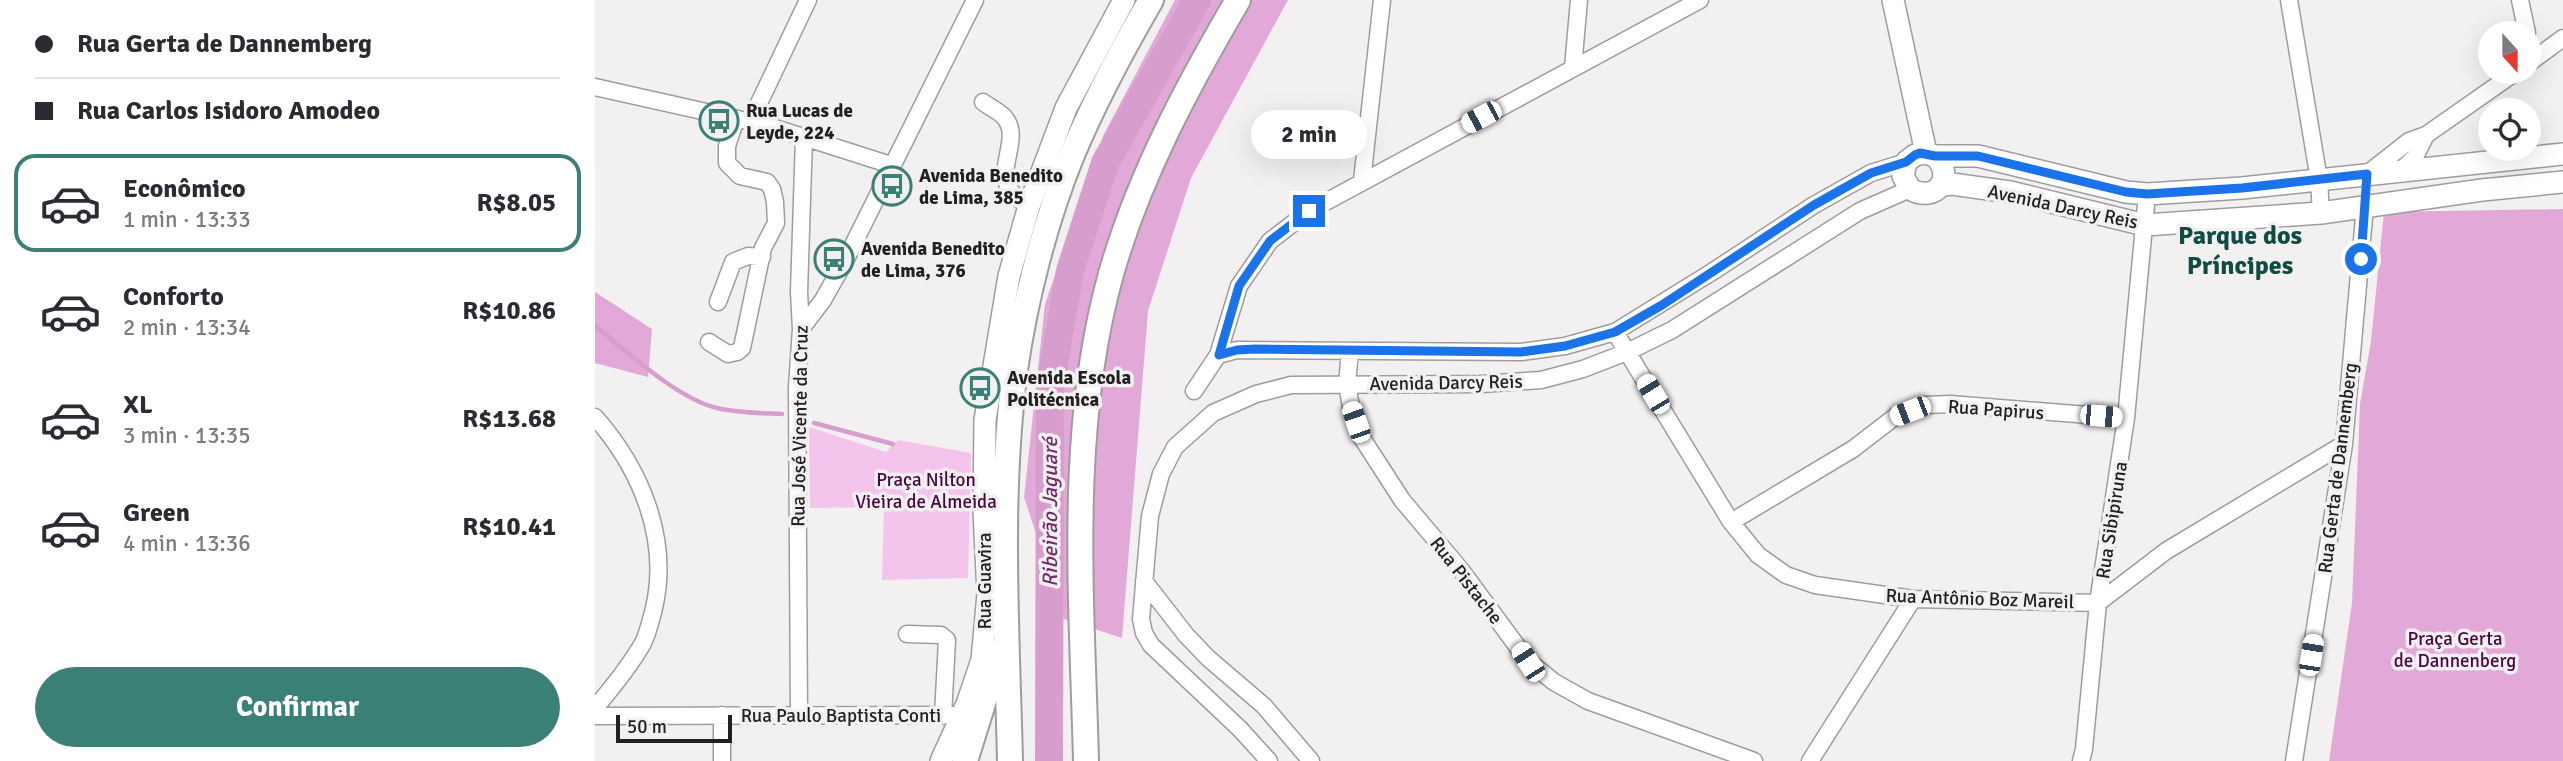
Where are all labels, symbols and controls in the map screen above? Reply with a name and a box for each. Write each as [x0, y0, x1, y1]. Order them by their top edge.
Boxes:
north arrow [2478, 21, 2541, 84]
map controls [2478, 21, 2541, 161]
text: Rua Gerta de Dannemberg [77, 28, 372, 60]
text: Rua Carlos Isidoro Amodeo [77, 95, 380, 127]
car [1458, 98, 1505, 136]
button: locate [2478, 98, 2541, 161]
place label: Rua Lucas de Leyde, 224 [746, 99, 853, 145]
bus stop icon: Rua Lucas de Leyde, 224 [698, 100, 740, 142]
callout: 2 min [1251, 110, 1367, 158]
text: 2 min [1281, 120, 1337, 149]
place label: Avenida Benedito de Lima, 385 [919, 164, 1063, 210]
bus stop icon: Avenida Benedito de Lima, 385 [871, 165, 913, 207]
icon: car [39, 172, 102, 235]
text: Econômico [123, 173, 246, 205]
street label: Avenida Darcy Reis [1985, 179, 2140, 235]
text: R$8.05 [476, 187, 556, 219]
route end [1293, 195, 1325, 227]
text: 1 min · 13:33 [123, 205, 251, 234]
district label: Parque dos Príncipes [2178, 220, 2302, 282]
place label: Avenida Benedito de Lima, 376 [861, 237, 1005, 283]
bus stop icon: Avenida Benedito de Lima, 376 [813, 238, 855, 280]
route start [2345, 243, 2377, 275]
icon: car [39, 280, 102, 343]
text: Conforto [123, 281, 224, 313]
text: R$10.86 [462, 295, 556, 327]
text: 2 min · 13:34 [123, 313, 251, 342]
street label: Rua José Vicente da Cruz [786, 325, 814, 527]
street label: Rua Gerta de Dannemberg [2313, 361, 2363, 575]
place label: Avenida Escola Politécnica [1007, 366, 1131, 412]
bus stop icon: Avenida Escola Politécnica [959, 367, 1001, 409]
street label: Avenida Darcy Reis [1369, 370, 1523, 396]
car [1634, 371, 1673, 417]
icon: car [39, 388, 102, 451]
text: XL [123, 389, 153, 421]
car [1887, 394, 1934, 428]
street label: Rua Papirus [1947, 395, 2045, 425]
car [1340, 399, 1373, 445]
text: R$13.68 [462, 403, 556, 435]
car [2080, 404, 2123, 428]
text: 3 min · 13:35 [123, 421, 251, 450]
water label: Ribeirão Jaguaré [1037, 436, 1063, 587]
street label: Rua Sibipiruna [2091, 460, 2133, 581]
park label: Praça Nilton Vieira de Almeida [855, 468, 997, 514]
icon: car [39, 496, 102, 559]
text: Green [123, 497, 190, 529]
text: R$10.41 [462, 511, 556, 543]
text: 4 min · 13:36 [123, 529, 251, 558]
street label: Rua Guavira [973, 532, 997, 630]
street label: Rua Pistache [1425, 532, 1508, 629]
street label: Rua Antônio Boz Mareil [1885, 584, 2075, 614]
park label: Praça Gerta de Dannenberg [2394, 627, 2516, 673]
car [2298, 633, 2325, 677]
car [1508, 639, 1549, 685]
button: Confirmar [35, 667, 560, 747]
street label: Rua Paulo Baptista Conti [741, 704, 941, 728]
scale bar [616, 712, 731, 744]
text: 50 m [627, 715, 667, 739]

